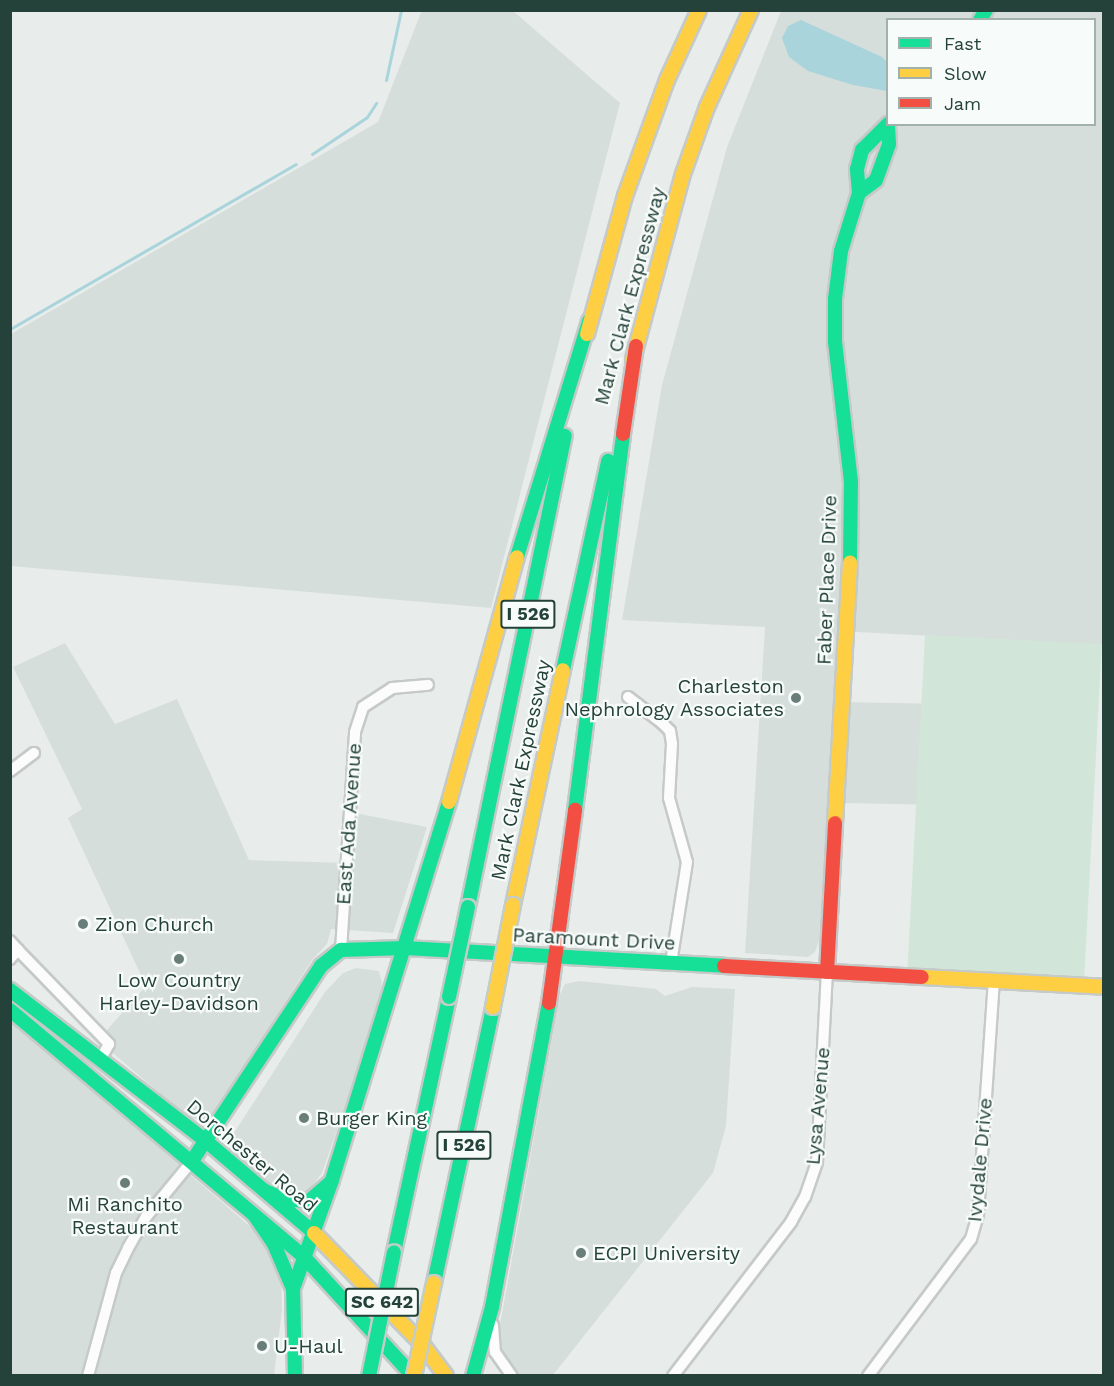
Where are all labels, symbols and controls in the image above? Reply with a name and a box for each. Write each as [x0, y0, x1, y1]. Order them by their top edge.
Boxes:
legend [886, 18, 1096, 126]
text: Fast [944, 33, 981, 54]
text: Slow [944, 63, 987, 84]
text: Jam [944, 93, 981, 114]
street label: Mark Clark Expressway [589, 184, 671, 408]
street label: Faber Place Drive [812, 494, 842, 666]
road number: I 526 [500, 599, 556, 629]
street label: Mark Clark Expressway [486, 657, 556, 883]
place label: Charleston Nephrology Associates [563, 674, 784, 721]
marker: Charleston Nephrology Associates [789, 691, 803, 705]
street label: East Ada Avenue [331, 741, 367, 907]
place label: Zion Church [95, 912, 214, 936]
marker: Zion Church [76, 917, 90, 931]
street label: Paramount Drive [512, 923, 676, 955]
marker: Low Country Harley-Davidson [172, 952, 186, 966]
place label: Low Country Harley-Davidson [99, 969, 259, 1016]
street label: Lysa Avenue [801, 1045, 835, 1167]
street label: Dorchester Road [182, 1094, 322, 1218]
street label: Ivydale Drive [963, 1097, 997, 1223]
place label: Burger King [316, 1106, 428, 1130]
marker: Burger King [297, 1111, 311, 1125]
road number: I 526 [436, 1130, 492, 1160]
marker: Mi Ranchito Restaurant [118, 1176, 132, 1190]
place label: Mi Ranchito Restaurant [67, 1192, 183, 1239]
place label: ECPI University [593, 1241, 740, 1265]
marker: ECPI University [574, 1246, 588, 1260]
road number: SC 642 [344, 1287, 419, 1317]
place label: U-Haul [274, 1334, 343, 1358]
marker: U-Haul [255, 1339, 269, 1353]

